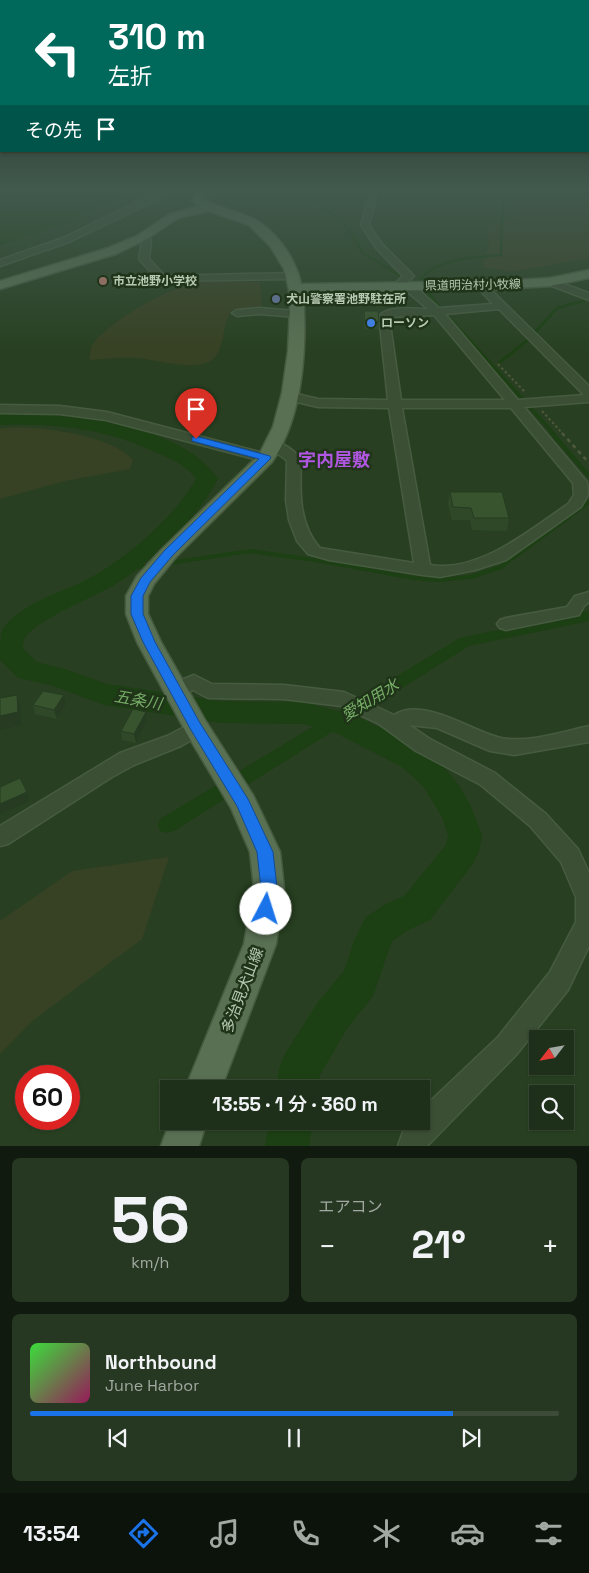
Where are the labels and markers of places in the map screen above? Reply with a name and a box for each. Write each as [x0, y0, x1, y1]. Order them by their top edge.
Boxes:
place label: 市立池野小学校 [113, 273, 197, 289]
marker: 市立池野小学校 [97, 275, 109, 287]
place label: 犬山警察署池野駐在所 [286, 291, 406, 307]
marker: 犬山警察署池野駐在所 [270, 293, 282, 305]
place label: ローソン [381, 315, 429, 331]
marker: ローソン [365, 317, 377, 329]
pin [175, 388, 217, 439]

